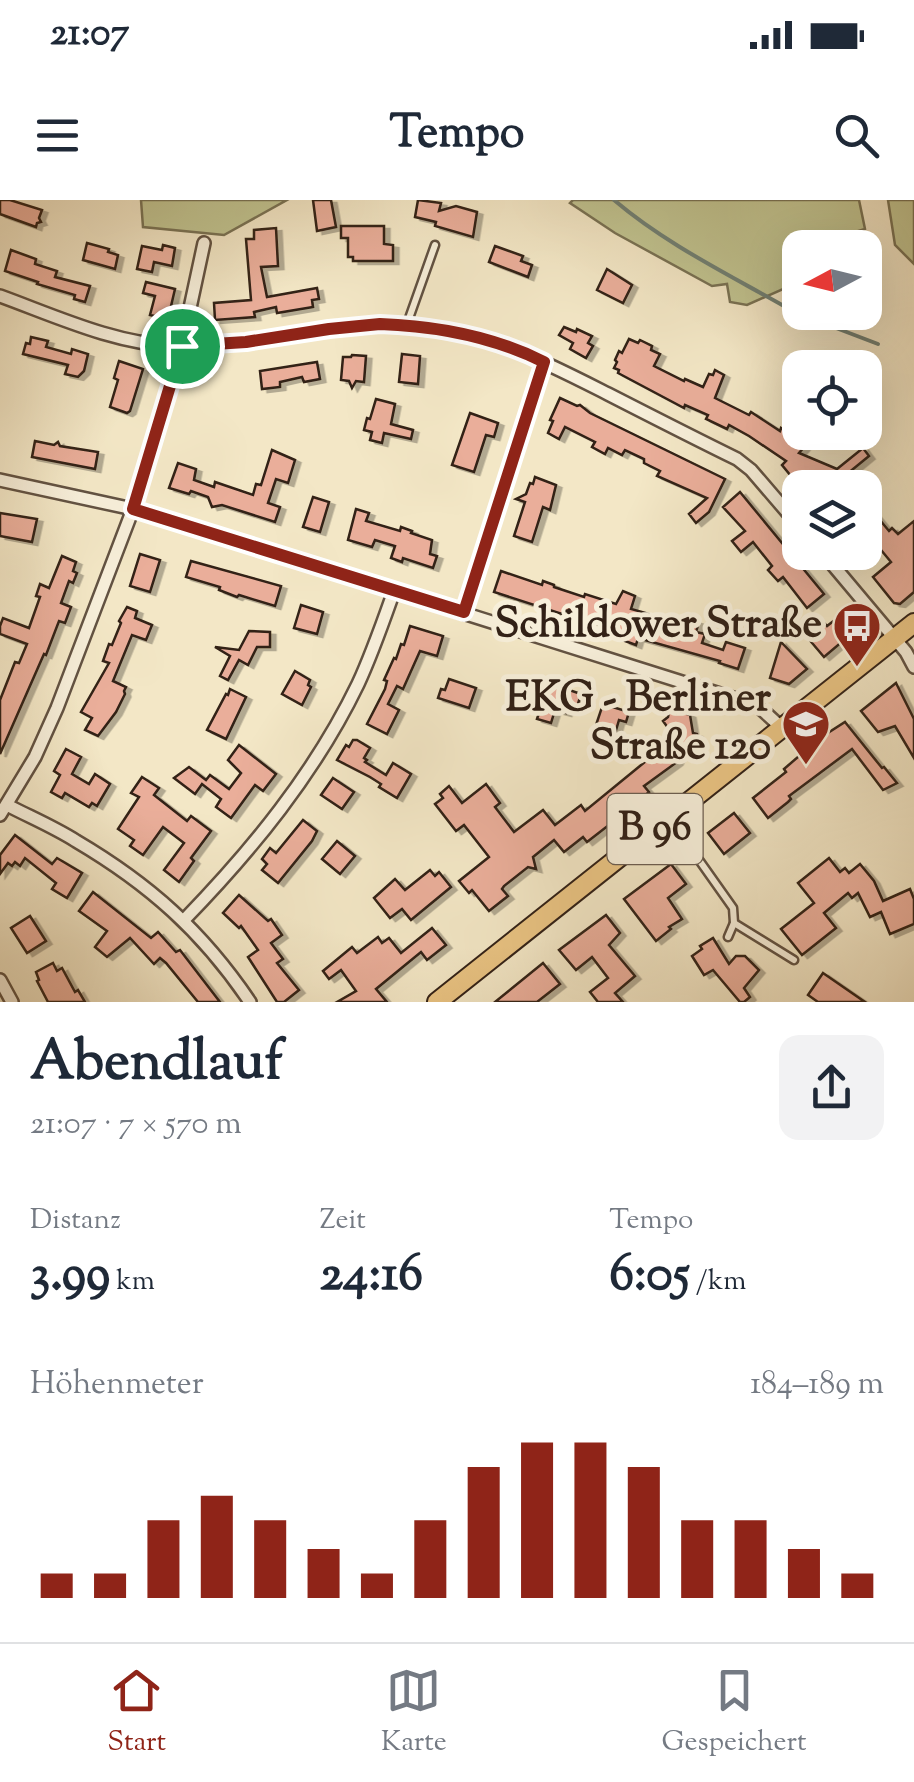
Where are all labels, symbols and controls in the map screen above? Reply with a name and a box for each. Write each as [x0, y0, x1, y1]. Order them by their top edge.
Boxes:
text: 21:07 [50, 8, 129, 62]
text: Tempo [389, 103, 525, 168]
icon: menu [30, 108, 85, 163]
icon: search [829, 108, 884, 163]
north arrow [782, 230, 882, 330]
map controls [782, 230, 882, 570]
pin [140, 304, 225, 389]
icon: arrive [155, 319, 210, 374]
button: locate [782, 350, 882, 450]
button: layers [782, 470, 882, 570]
place label: Schildower Straße [495, 596, 822, 656]
bus stop icon: Schildower Straße [831, 600, 883, 668]
place label: EKG - Berliner Straße 120 [506, 670, 771, 778]
school or university icon: EKG - Berliner Straße 120 [780, 698, 832, 766]
road number: B 96 [608, 794, 702, 864]
text: Abendlauf [30, 1025, 283, 1104]
button: share [779, 1035, 884, 1140]
text: 21:07 · 7 × 570 m [30, 1102, 242, 1148]
text: Distanz [30, 1201, 121, 1241]
text: Zeit [320, 1201, 366, 1241]
text: Tempo [609, 1201, 693, 1241]
text: 3.99 [30, 1241, 110, 1313]
text: 24:16 [320, 1241, 423, 1313]
text: 6:05 [609, 1241, 690, 1313]
text: km [110, 1262, 155, 1302]
text: /km [690, 1262, 746, 1302]
text: Höhenmeter [30, 1362, 204, 1408]
text: 184–189 m [750, 1362, 884, 1408]
tab: Start [107, 1663, 166, 1763]
tab: Karte [381, 1663, 447, 1763]
tab: Gespeichert [662, 1663, 807, 1763]

